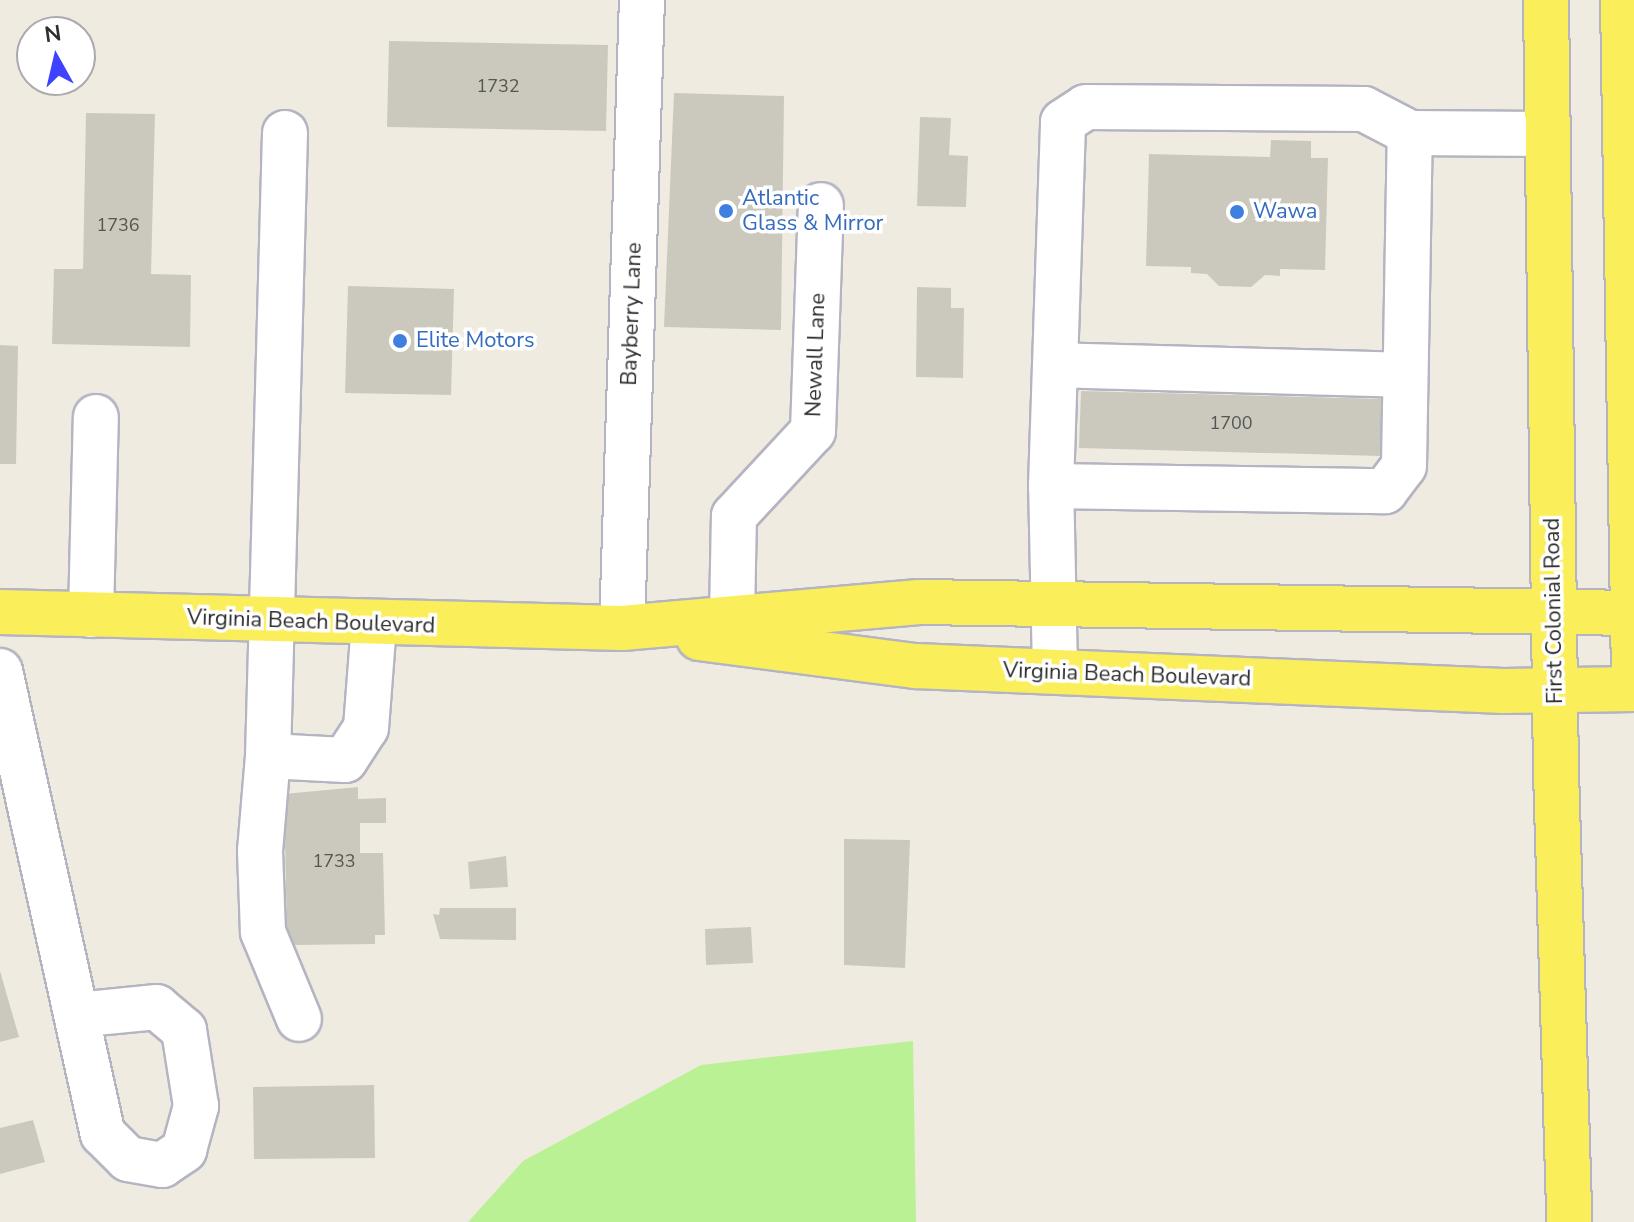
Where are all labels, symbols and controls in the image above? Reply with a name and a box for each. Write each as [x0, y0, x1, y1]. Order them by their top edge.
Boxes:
north arrow [16, 16, 96, 96]
text: N [43, 18, 63, 50]
house number: 1732 [476, 75, 520, 97]
place label: Atlantic Glass & Mirror [742, 185, 883, 236]
place label: Wawa [1253, 199, 1317, 225]
marker: Atlantic Glass & Mirror [717, 202, 735, 220]
marker: Wawa [1228, 203, 1246, 221]
house number: 1736 [96, 214, 140, 236]
street label: Bayberry Lane [616, 242, 648, 386]
street label: Newall Lane [801, 292, 831, 418]
place label: Elite Motors [416, 328, 534, 354]
marker: Elite Motors [391, 332, 409, 350]
house number: 1700 [1209, 412, 1253, 434]
street label: First Colonial Road [1539, 518, 1569, 704]
street label: Virginia Beach Boulevard [187, 604, 435, 640]
street label: Virginia Beach Boulevard [1003, 657, 1251, 693]
house number: 1733 [312, 850, 356, 872]

